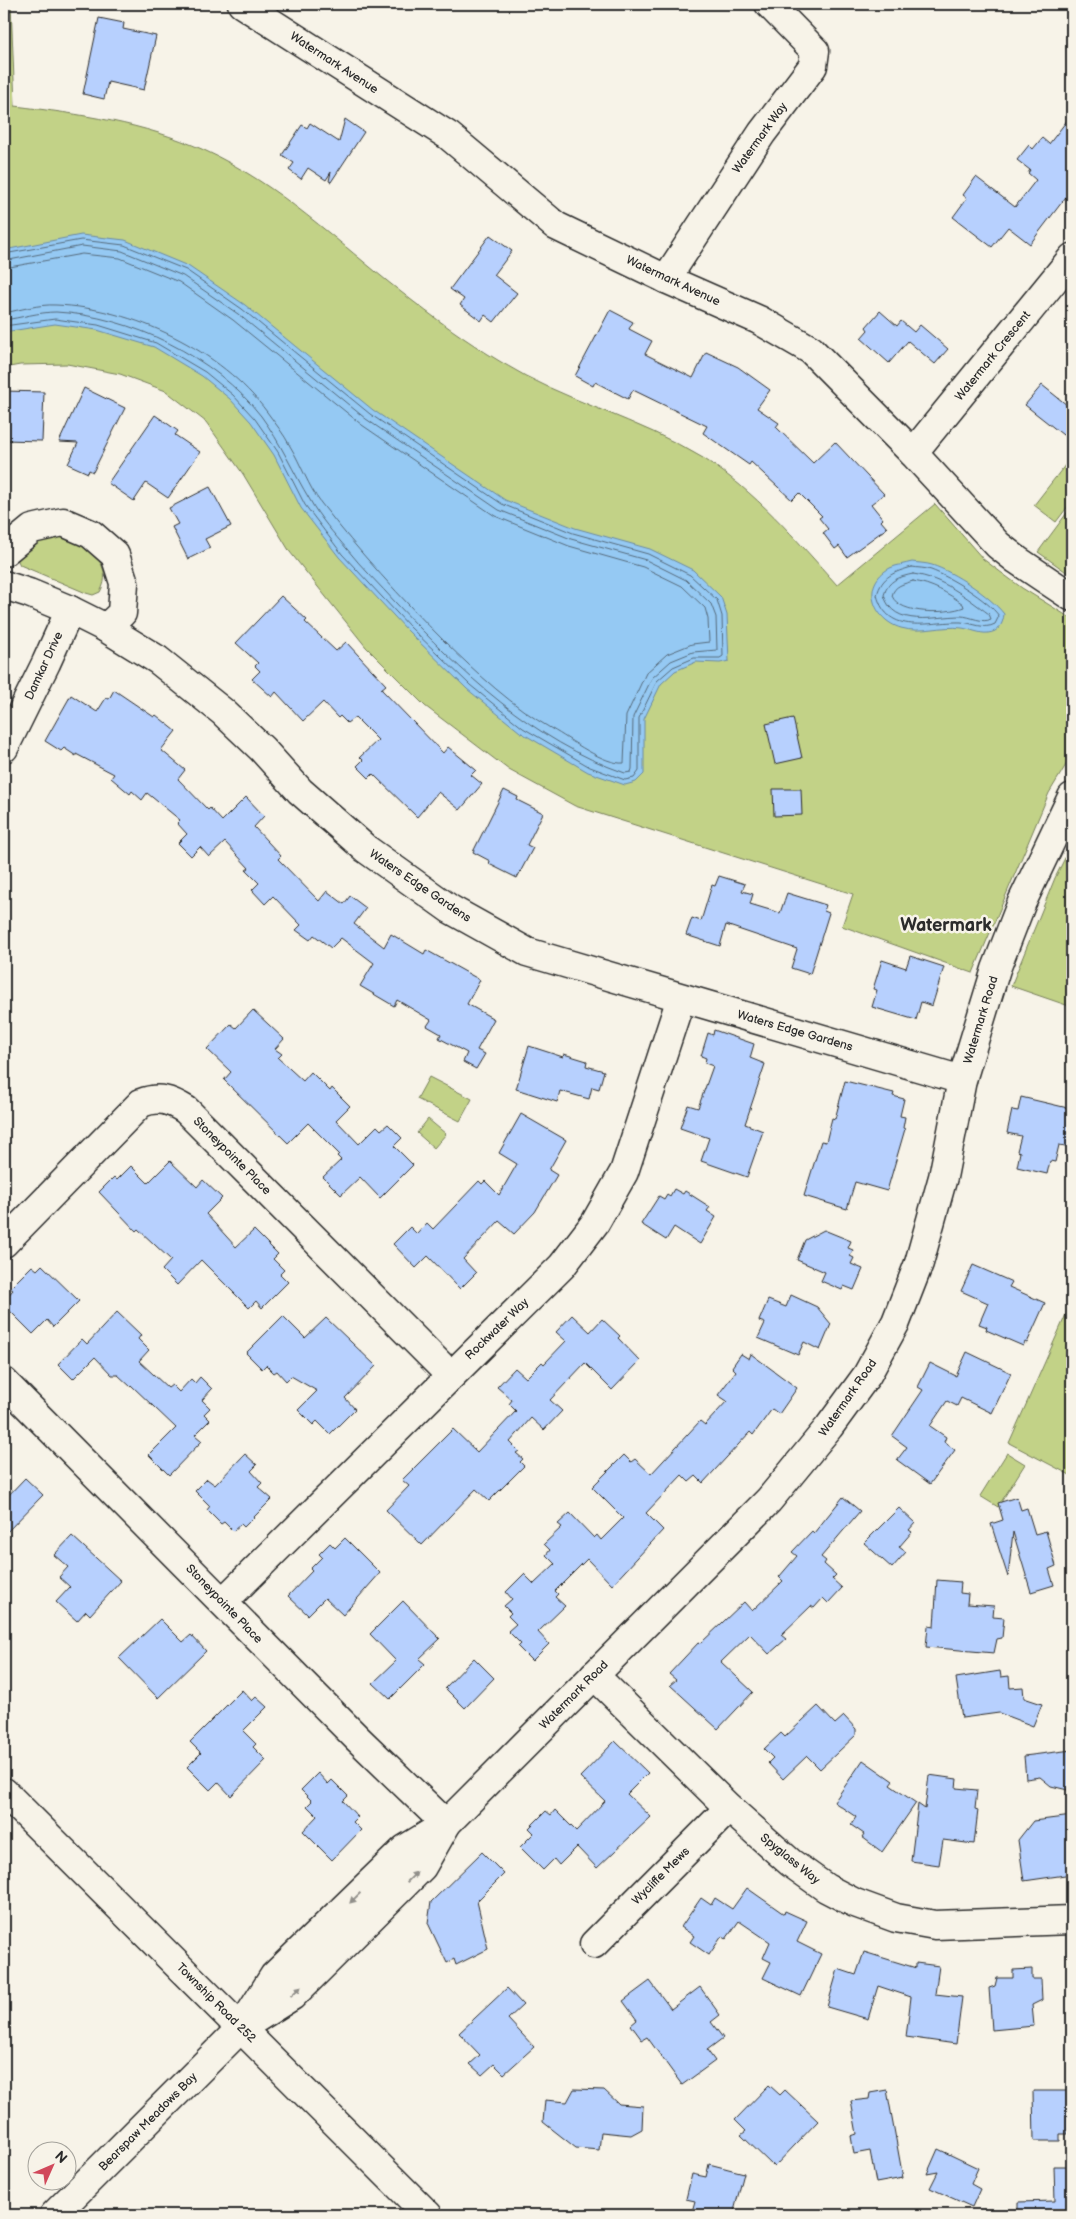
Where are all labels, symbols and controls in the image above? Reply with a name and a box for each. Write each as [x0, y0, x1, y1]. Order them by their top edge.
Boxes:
street label: Watermark Avenue [287, 29, 381, 97]
street label: Watermark Way [729, 99, 791, 176]
street label: Watermark Avenue [623, 253, 723, 309]
street label: Watermark Crescent [952, 308, 1034, 404]
street label: Damkar Drive [22, 629, 66, 703]
street label: Waters Edge Gardens [366, 846, 474, 926]
district label: Watermark [900, 915, 992, 936]
street label: Watermark Road [961, 974, 1002, 1066]
street label: Waters Edge Gardens [735, 1007, 855, 1055]
street label: Stoneypointe Place [190, 1114, 274, 1198]
street label: Rockwater Way [462, 1295, 532, 1363]
street label: Watermark Road [816, 1356, 880, 1440]
street label: Stoneypointe Place [182, 1561, 266, 1647]
street label: Watermark Road [537, 1657, 612, 1732]
street label: Spyglass Way [757, 1830, 823, 1888]
street label: Wycliffe Mews [629, 1844, 693, 1908]
one-way arrow [406, 1871, 418, 1883]
one-way arrow [349, 1892, 361, 1904]
street label: Township Road 252 [173, 1960, 259, 2046]
one-way arrow [289, 1985, 301, 1997]
street label: Bearspaw Meadows Bay [96, 2069, 201, 2174]
north arrow [28, 2142, 78, 2192]
text: N [51, 2147, 71, 2167]

